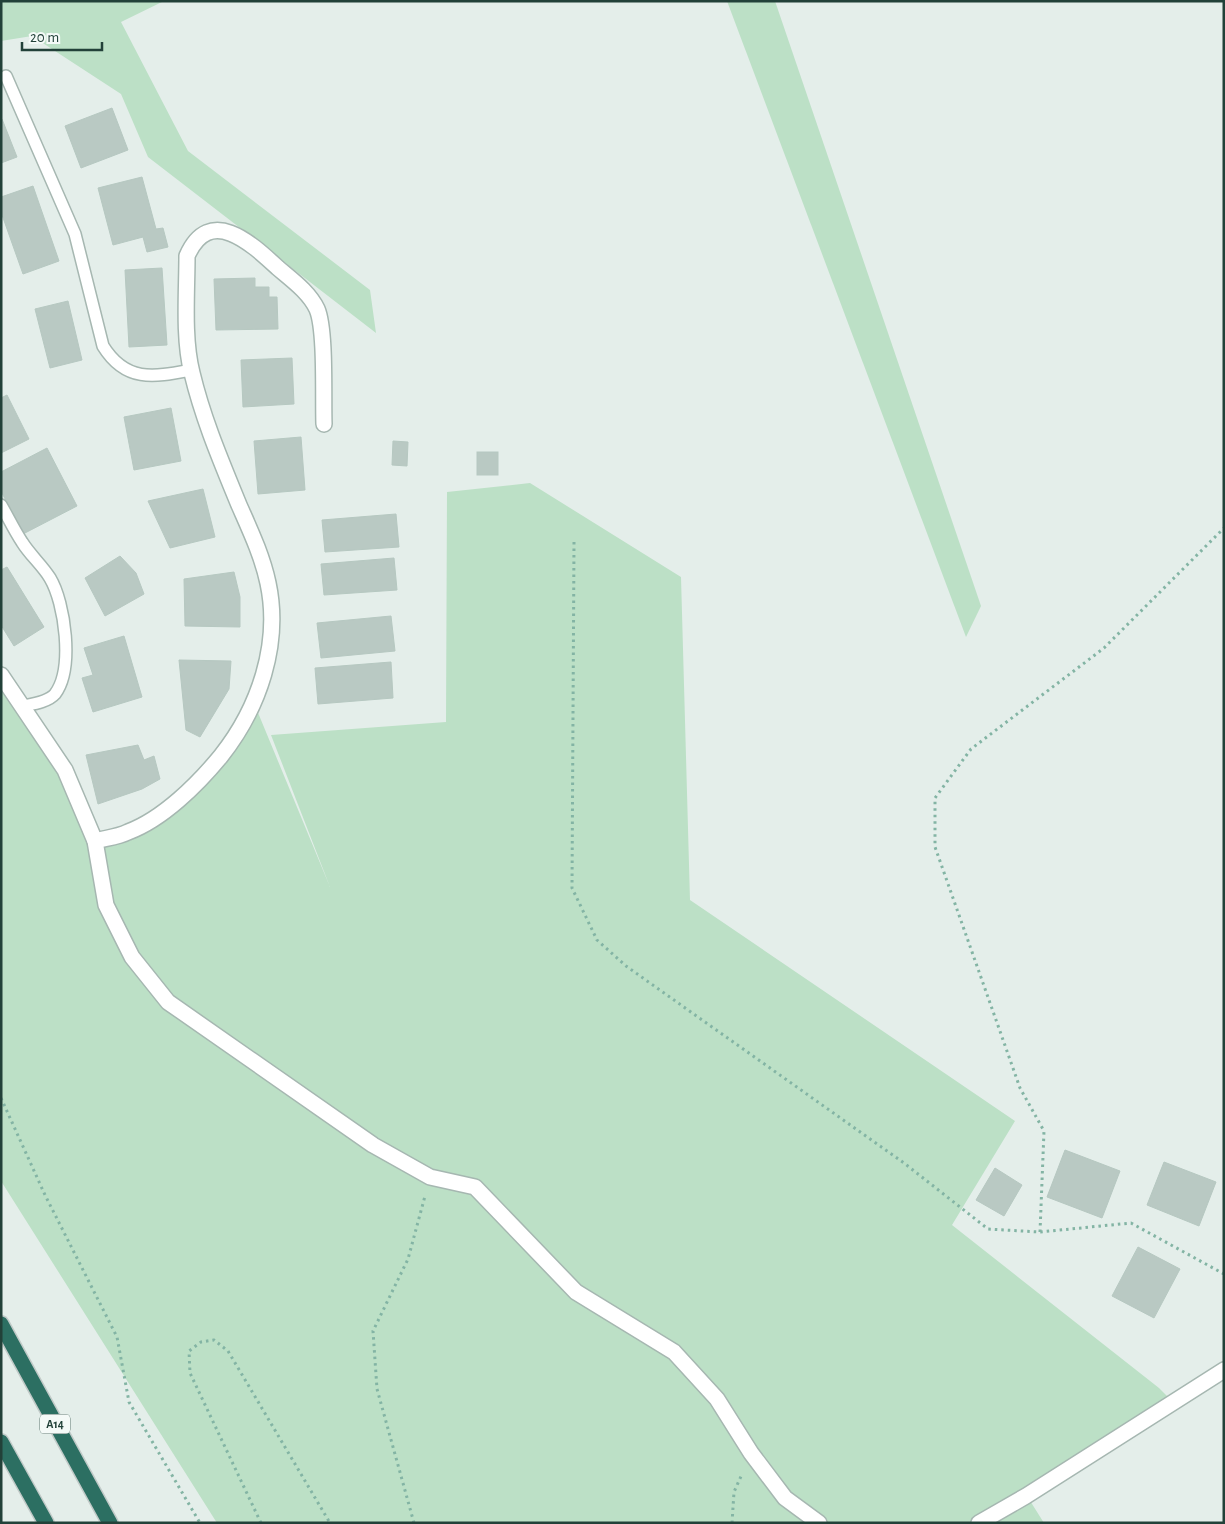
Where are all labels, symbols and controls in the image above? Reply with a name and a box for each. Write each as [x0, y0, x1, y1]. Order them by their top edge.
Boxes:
scale bar [22, 20, 102, 52]
text: 20 m [30, 30, 59, 45]
road number: A14 [40, 1415, 70, 1434]

